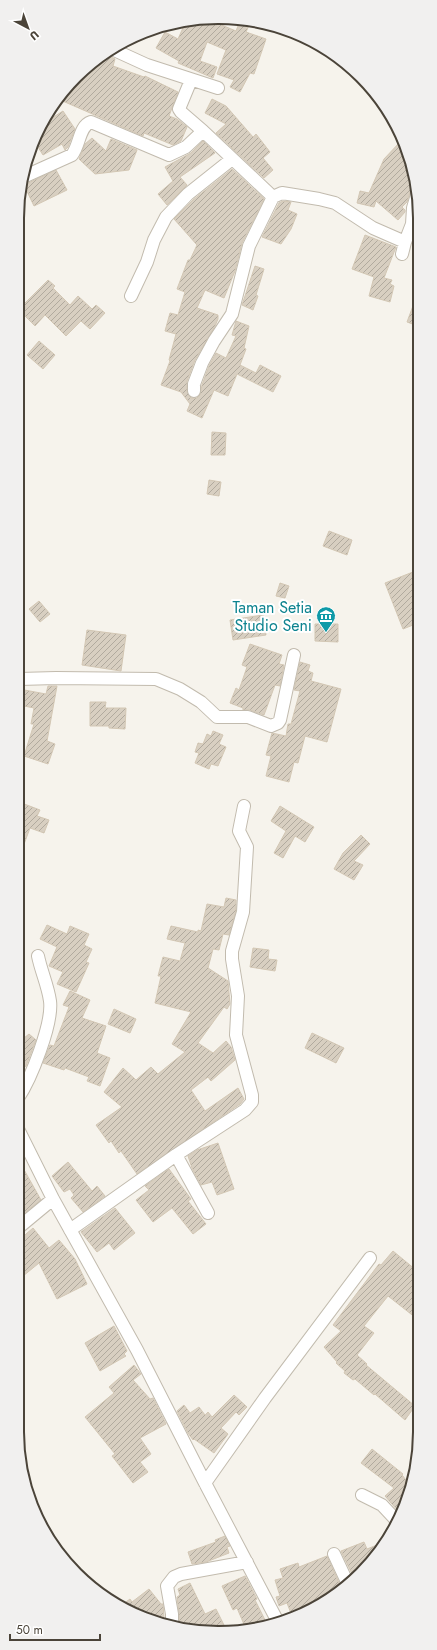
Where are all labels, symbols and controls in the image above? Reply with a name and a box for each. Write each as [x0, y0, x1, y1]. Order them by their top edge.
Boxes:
north arrow [8, 8, 48, 48]
text: U [26, 27, 43, 44]
place label: Taman Setia Studio Seni [232, 596, 312, 637]
museum icon: Taman Setia Studio Seni [315, 605, 337, 633]
scale bar [10, 1616, 100, 1642]
text: 50 m [16, 1621, 43, 1639]

